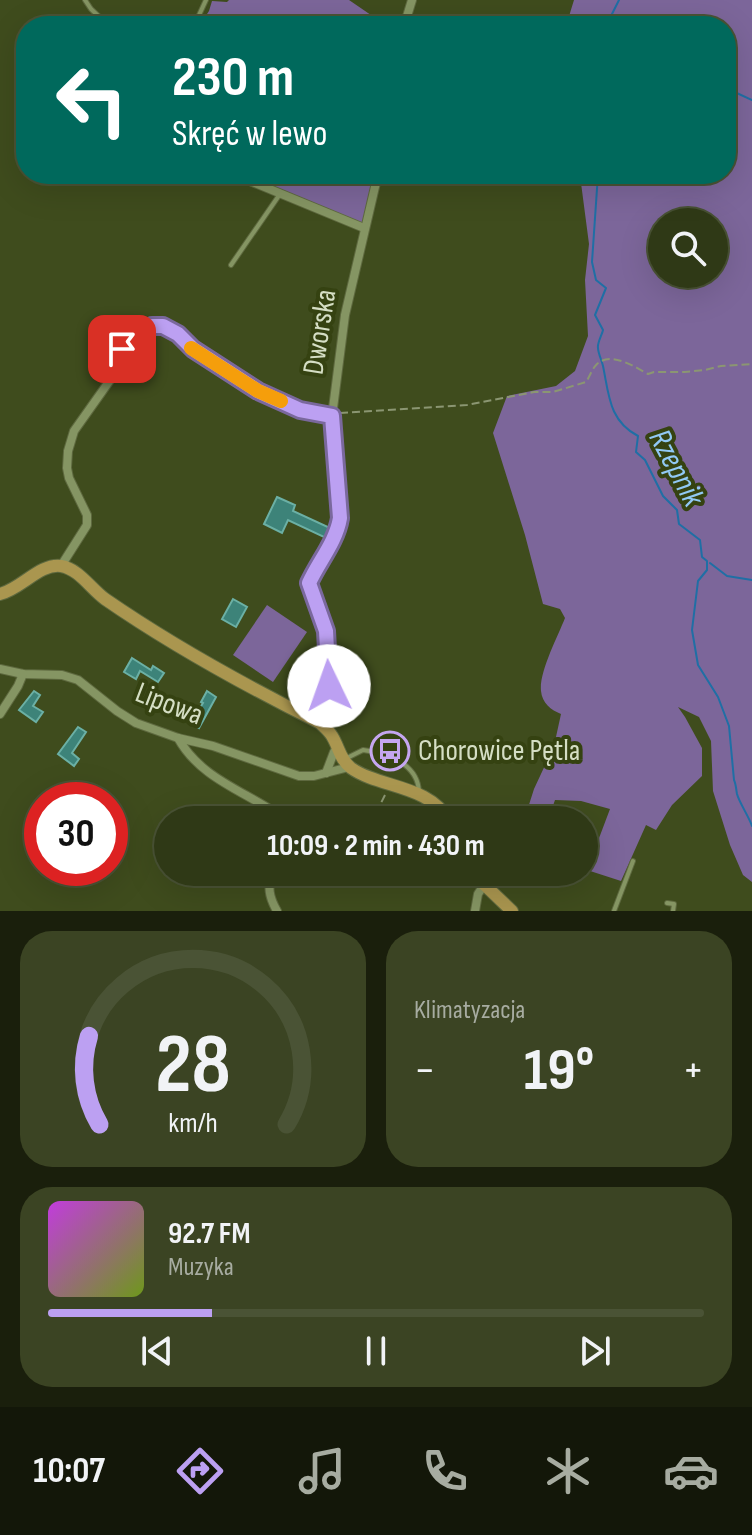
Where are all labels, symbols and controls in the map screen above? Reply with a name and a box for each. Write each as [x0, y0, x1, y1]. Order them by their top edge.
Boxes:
text: 230 m [172, 45, 294, 112]
icon: left [40, 48, 144, 152]
text: Skręć w lewo [172, 113, 327, 156]
map controls [648, 208, 728, 288]
button: search [648, 208, 728, 288]
street label: Dworska [296, 287, 344, 377]
pin [88, 315, 156, 383]
icon: arrive [100, 327, 144, 371]
water label: Rzepnik [640, 423, 713, 514]
position arrow [287, 644, 371, 728]
street label: Lipowa [130, 675, 208, 733]
bus stop icon: Chorowice Pętla [369, 730, 411, 772]
place label: Chorowice Pętla [418, 733, 580, 769]
speed limit sign: 30 [24, 782, 128, 886]
text: 10:09 · 2 min · 430 m [267, 828, 485, 864]
text: Klimatyzacja [414, 995, 525, 1026]
text: 28 [155, 1016, 231, 1116]
text: 19° [524, 1035, 594, 1107]
text: − [414, 1044, 436, 1097]
text: + [682, 1044, 704, 1097]
text: km/h [168, 1106, 218, 1141]
text: 92.7 FM [168, 1216, 250, 1252]
text: Muzyka [168, 1252, 234, 1283]
icon: previous [135, 1329, 179, 1373]
icon: pause [354, 1329, 398, 1373]
icon: next [573, 1329, 617, 1373]
icon: directions [172, 1443, 228, 1499]
icon: music [294, 1443, 350, 1499]
icon: phone [417, 1443, 473, 1499]
icon: climate [540, 1443, 596, 1499]
icon: car [663, 1443, 719, 1499]
text: 10:07 [33, 1450, 105, 1493]

